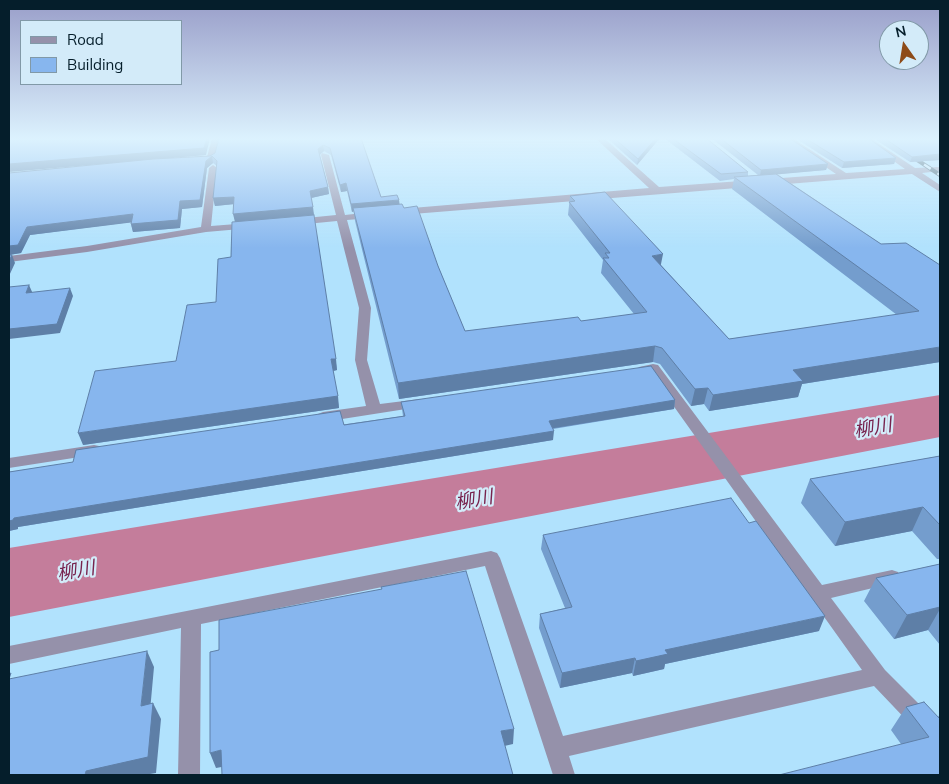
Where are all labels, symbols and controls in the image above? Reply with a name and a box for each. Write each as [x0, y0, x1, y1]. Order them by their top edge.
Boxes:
legend [20, 20, 182, 85]
north arrow [879, 20, 929, 70]
text: N [894, 21, 908, 41]
text: Road [67, 30, 104, 49]
text: Building [67, 55, 123, 74]
water label: 柳川 [852, 413, 894, 443]
water label: 柳川 [453, 485, 495, 515]
water label: 柳川 [55, 556, 97, 586]

